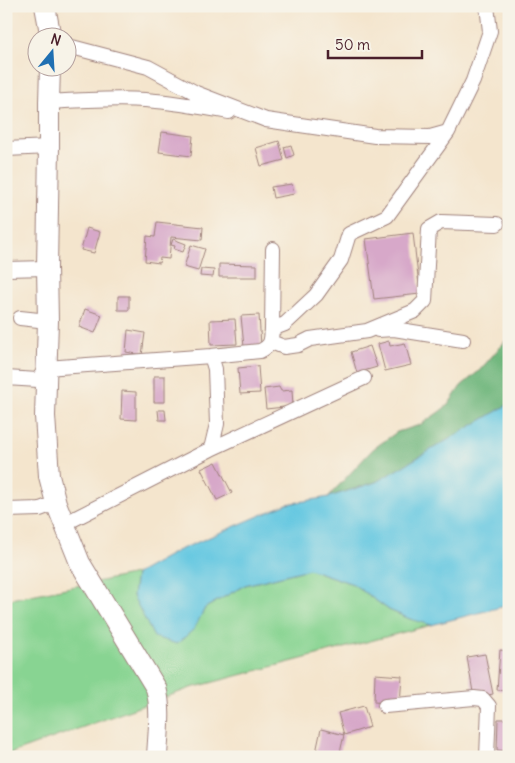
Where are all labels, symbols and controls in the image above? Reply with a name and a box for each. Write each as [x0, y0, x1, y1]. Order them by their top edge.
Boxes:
north arrow [28, 28, 78, 78]
scale bar [328, 28, 421, 60]
text: N [49, 30, 63, 50]
text: 50 m [335, 35, 370, 54]

